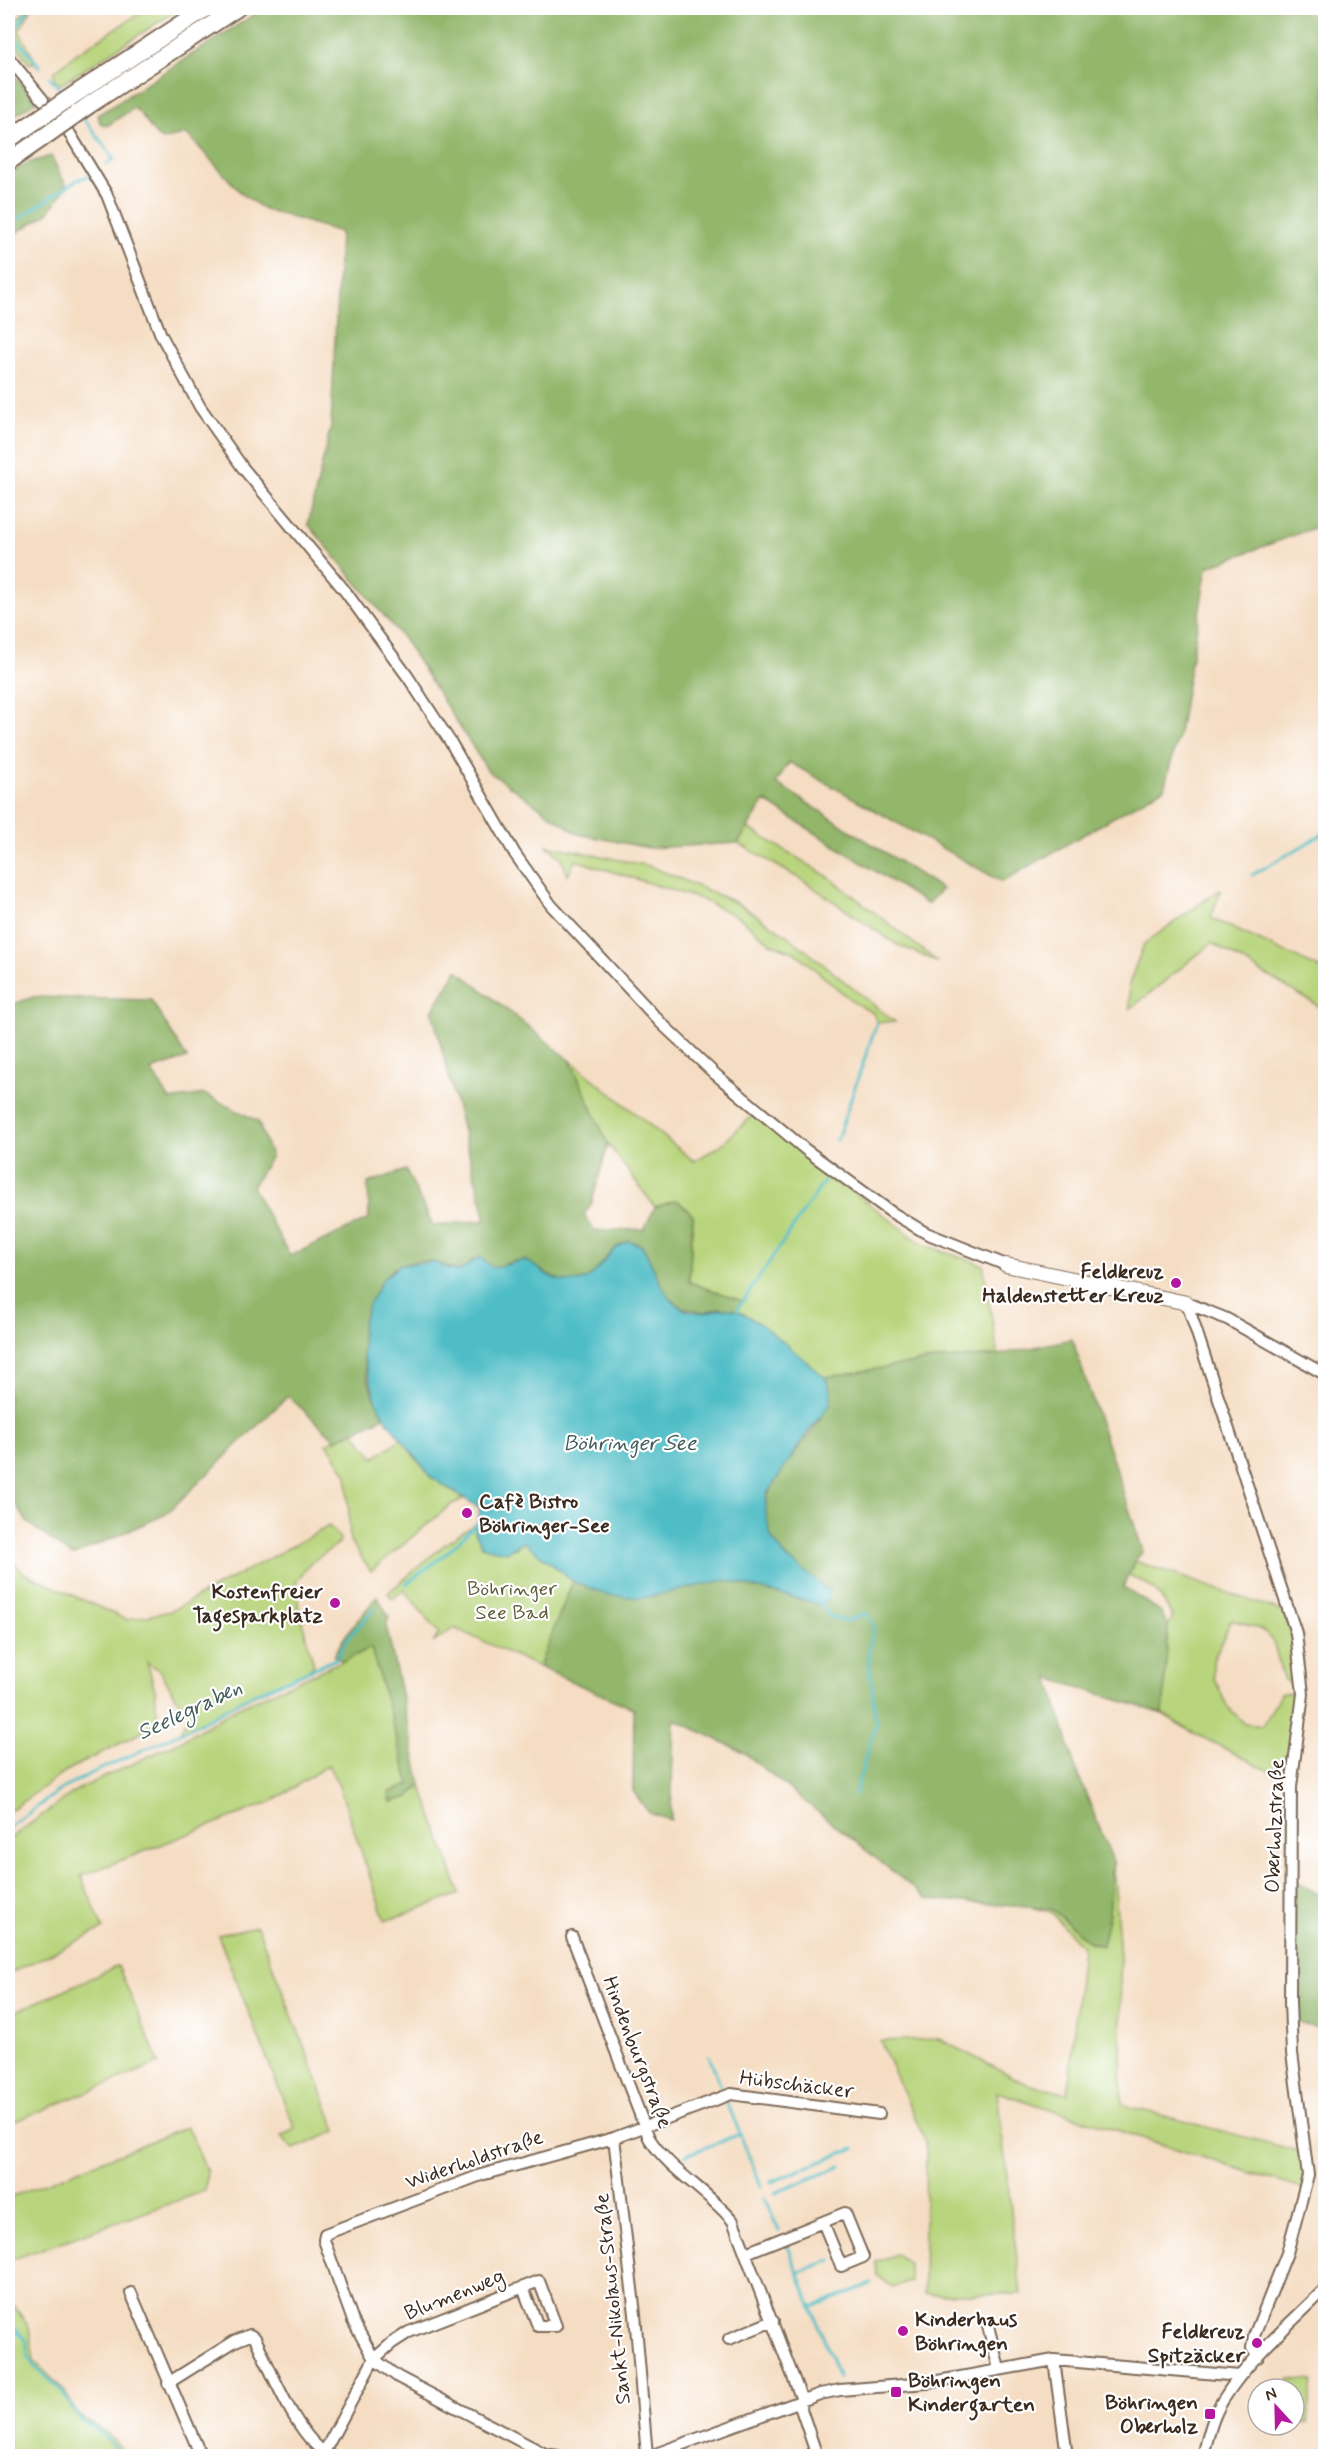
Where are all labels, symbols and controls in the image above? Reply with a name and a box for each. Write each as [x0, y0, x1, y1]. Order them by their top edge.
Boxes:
place label: Feldkreuz Haldenstetter Kreuz [982, 1258, 1165, 1310]
marker: Feldkreuz Haldenstetter Kreuz [1169, 1276, 1183, 1290]
water label: Böhringer See [563, 1430, 698, 1459]
place label: Cafè Bistro Böhringer-See [479, 1488, 610, 1540]
marker: Cafè Bistro Böhringer-See [460, 1506, 474, 1520]
park label: Böhringer See Bad [467, 1575, 557, 1627]
place label: Kostenfreier Tagesparkplatz [193, 1578, 324, 1632]
marker: Kostenfreier Tagesparkplatz [328, 1596, 342, 1610]
water label: Seelegraben [133, 1674, 248, 1749]
street label: Oberholzstraße [1259, 1758, 1291, 1894]
street label: Hindenburgstraße [595, 1972, 679, 2132]
street label: Hübschäcker [738, 2064, 856, 2106]
street label: Widerholdstraße [402, 2123, 547, 2197]
street label: Sankt-Nikolaus-Straße [588, 2192, 638, 2406]
street label: Blumenweg [400, 2262, 509, 2329]
place label: Kinderhaus Böhringen [915, 2306, 1018, 2358]
place label: Feldkreuz Spitzäcker [1148, 2318, 1246, 2370]
marker: Kinderhaus Böhringen [896, 2324, 910, 2338]
marker: Feldkreuz Spitzäcker [1250, 2336, 1264, 2350]
place label: Böhringen Kindergarten [908, 2367, 1035, 2421]
north arrow [1246, 2377, 1306, 2437]
text: N [1262, 2383, 1280, 2406]
marker: Böhringen Kindergarten [889, 2385, 903, 2399]
place label: Böhringen Oberholz [1105, 2389, 1199, 2441]
marker: Böhringen Oberholz [1203, 2407, 1217, 2421]

